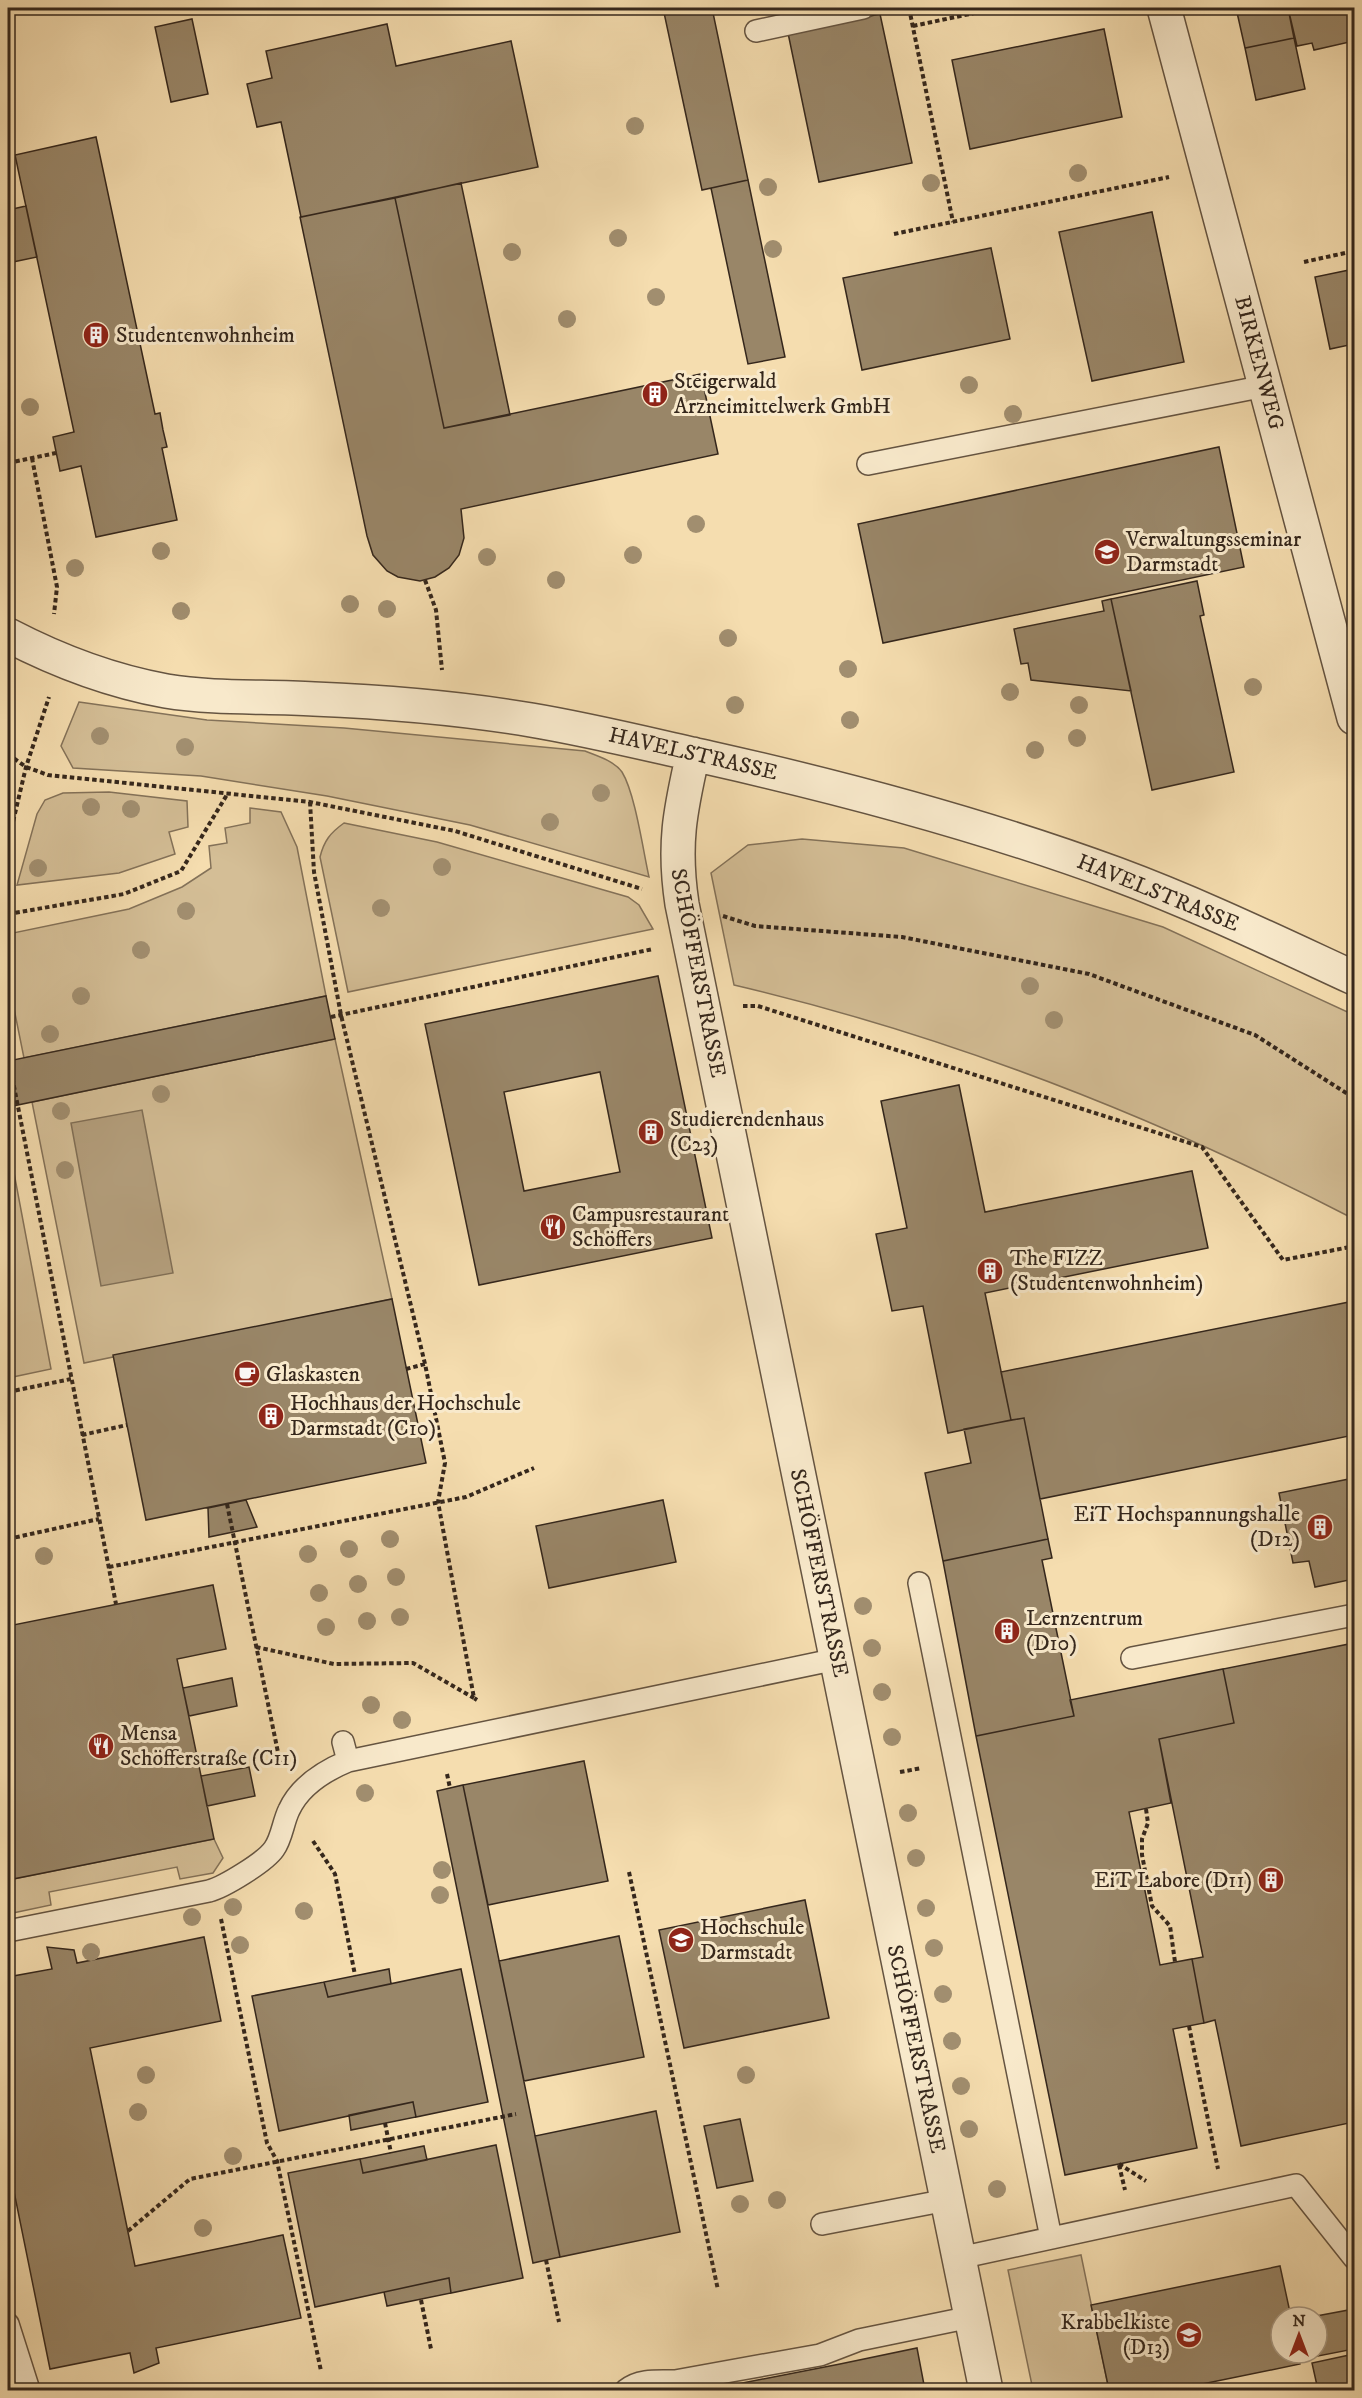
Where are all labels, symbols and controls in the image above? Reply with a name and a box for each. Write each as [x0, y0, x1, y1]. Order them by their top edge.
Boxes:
street label: BIRKENWEG [1228, 293, 1290, 433]
building icon: Studentenwohnheim [81, 320, 111, 350]
place label: Studentenwohnheim [116, 322, 295, 349]
place label: Steigerwald Arzneimittelwerk GmbH [674, 368, 891, 420]
building icon: Steigerwald Arzneimittelwerk GmbH [640, 379, 670, 409]
place label: Verwaltungsseminar Darmstadt [1125, 526, 1302, 578]
school or university icon: Verwaltungsseminar Darmstadt [1092, 537, 1122, 567]
street label: HAVELSTRASSE [606, 721, 780, 787]
street label: HAVELSTRASSE [1073, 848, 1243, 938]
street label: SCHÖFFERSTRASSE [664, 866, 732, 1080]
place label: Studierendenhaus (C23) [670, 1106, 824, 1158]
building icon: Studierendenhaus (C23) [636, 1117, 666, 1147]
place label: Campusrestaurant Schöffers [572, 1201, 729, 1253]
restaurant icon: Campusrestaurant Schöffers [538, 1212, 568, 1242]
place label: The FIZZ (Studentenwohnheim) [1010, 1245, 1203, 1297]
building icon: The FIZZ (Studentenwohnheim) [975, 1256, 1005, 1286]
cafe icon: Glaskasten [232, 1359, 262, 1389]
place label: Glaskasten [266, 1361, 360, 1388]
place label: Hochhaus der Hochschule Darmstadt (C10) [290, 1390, 521, 1442]
building icon: Hochhaus der Hochschule Darmstadt (C10) [256, 1401, 286, 1431]
street label: SCHÖFFERSTRASSE [784, 1466, 854, 1680]
place label: EiT Hochspannungshalle (D12) [1074, 1501, 1300, 1553]
building icon: EiT Hochspannungshalle (D12) [1305, 1512, 1335, 1542]
place label: Lernzentrum (D10) [1026, 1605, 1143, 1657]
building icon: Lernzentrum (D10) [992, 1616, 1022, 1646]
place label: Mensa Schöfferstraße (C11) [120, 1720, 297, 1772]
restaurant icon: Mensa Schöfferstraße (C11) [86, 1731, 116, 1761]
building icon: EiT Labore (D11) [1256, 1865, 1286, 1895]
place label: EiT Labore (D11) [1094, 1867, 1252, 1894]
place label: Hochschule Darmstadt [700, 1914, 804, 1966]
school or university icon: Hochschule Darmstadt [666, 1925, 696, 1955]
street label: SCHÖFFERSTRASSE [881, 1942, 951, 2156]
north arrow [1269, 2305, 1329, 2365]
place label: Krabbelkiste (D13) [1061, 2309, 1170, 2361]
text: N [1292, 2311, 1306, 2331]
school or university icon: Krabbelkiste (D13) [1174, 2320, 1204, 2350]

